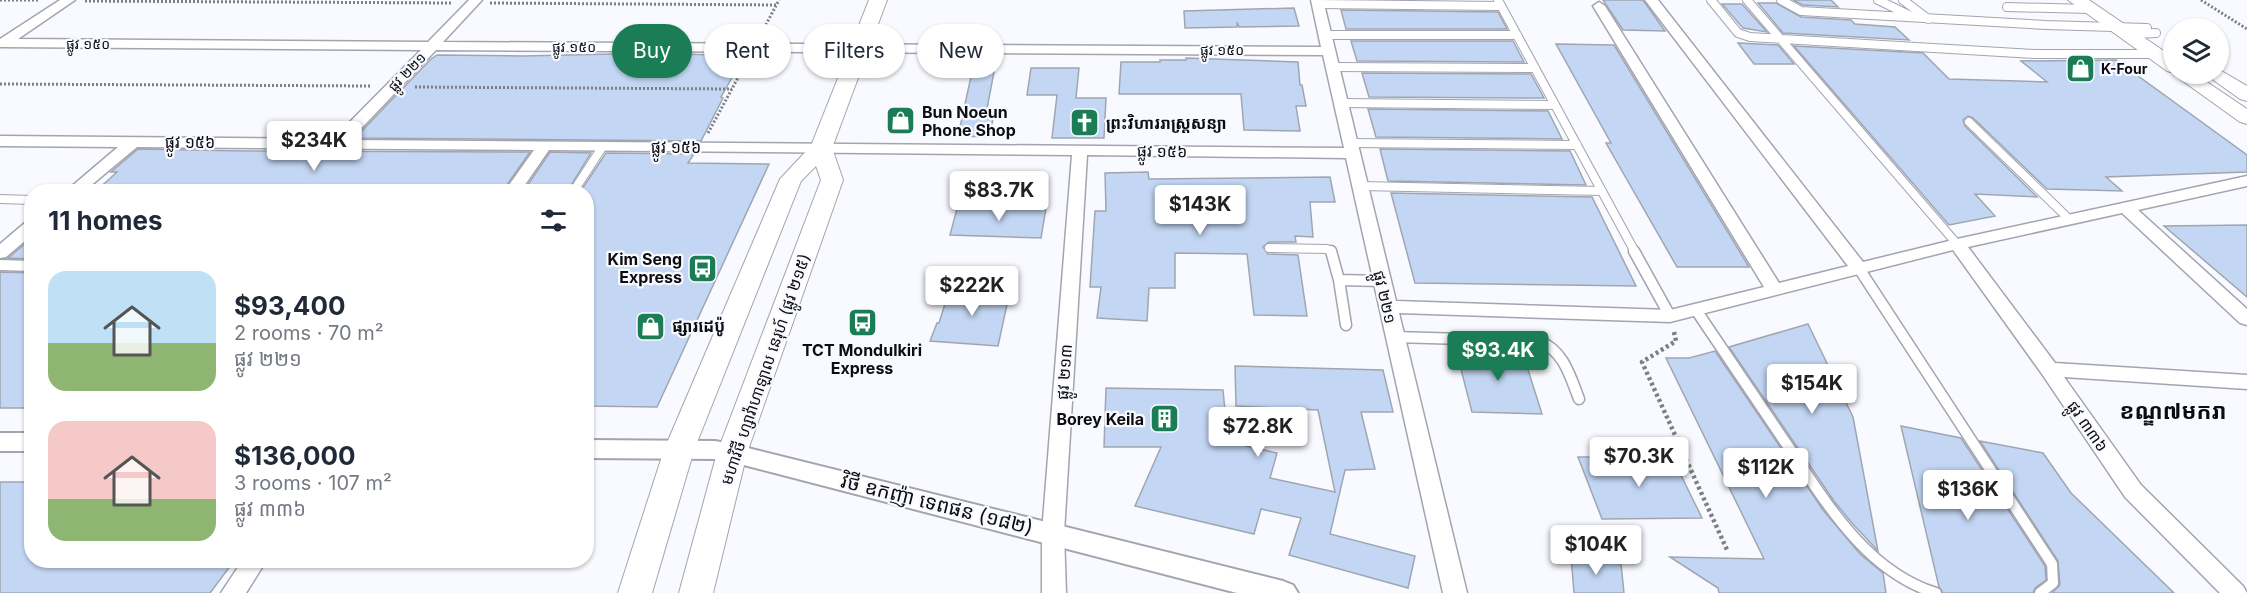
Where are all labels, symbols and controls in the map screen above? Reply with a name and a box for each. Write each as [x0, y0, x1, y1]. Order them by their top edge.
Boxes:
map controls [2163, 18, 2229, 84]
button: layers [2163, 18, 2229, 84]
chip: Buy [612, 24, 692, 78]
chip: Rent [704, 24, 791, 78]
chip: Filters [803, 24, 905, 78]
chip: New [917, 24, 1004, 78]
street label: ផ្លូវ ១៥០ [66, 35, 110, 56]
street label: ផ្លូវ ១៥០ [552, 38, 596, 59]
street label: ផ្លូវ ១៥០ [1200, 41, 1244, 62]
street label: ផ្លូវ ២២១ [384, 49, 432, 97]
shop icon: K-Four [2064, 53, 2096, 85]
place label: K-Four [2101, 60, 2148, 77]
place label: Bun Noeun Phone Shop [922, 102, 1016, 140]
shop icon: Bun Noeun Phone Shop [885, 105, 917, 137]
church icon: ព្រះវិហាររាស្ត្រសន្យា [1069, 107, 1101, 139]
place label: ព្រះវិហាររាស្ត្រសន្យា [1106, 113, 1227, 133]
pin: $234K [272, 121, 356, 172]
text: $234K [281, 128, 347, 152]
street label: ផ្លូវ ១៥៦ [165, 132, 215, 157]
street label: ផ្លូវ ១៥៦ [651, 137, 701, 162]
street label: ផ្លូវ ១៥៦ [1137, 141, 1187, 166]
pin: $83.7K [950, 171, 1048, 222]
text: $83.7K [964, 178, 1034, 202]
pin: $143K [1158, 185, 1242, 236]
text: $143K [1169, 192, 1231, 216]
icon: filters [537, 204, 570, 237]
text: 11 homes [48, 205, 163, 236]
place label: Kim Seng Express [608, 249, 682, 287]
street label: មហាវិថី ហ្សាវ៉ាហាឡាល នេរុហ៍ (ផ្លូវ ២១៥) [715, 251, 819, 489]
bus stop icon: Kim Seng Express [687, 252, 719, 284]
pin: $222K [930, 266, 1014, 317]
street label: ផ្លូវ ២២១ [1365, 268, 1401, 327]
text: $222K [939, 273, 1005, 297]
text: $93,400 [234, 290, 345, 321]
icon: home [96, 295, 168, 367]
bus stop icon: TCT Mondulkiri Express [846, 306, 878, 338]
shop icon: ផ្សារដេប៉ូ [635, 310, 667, 342]
place label: ផ្សារដេប៉ូ [672, 316, 725, 337]
text: 2 rooms · 70 m² [234, 321, 384, 345]
pin: $93.4K [1449, 331, 1547, 382]
text: $93.4K [1461, 338, 1535, 362]
place label: TCT Mondulkiri Express [802, 340, 922, 378]
street label: ផ្លូវ ២១៣ [1052, 343, 1081, 401]
text: ផ្លូវ ២២១ [234, 347, 302, 371]
pin: $154K [1770, 364, 1854, 415]
text: $154K [1781, 371, 1843, 395]
street label: ផ្លូវ ៣៣៦ [2059, 397, 2113, 458]
district label: ខណ្ឌ៧មករា [2120, 398, 2226, 426]
building icon: Borey Keila [1149, 403, 1181, 435]
pin: $72.8K [1209, 407, 1307, 458]
place label: Borey Keila [1056, 409, 1144, 429]
text: $72.8K [1223, 414, 1293, 438]
pin: $70.3K [1590, 437, 1688, 488]
text: $136,000 [234, 440, 356, 471]
text: $70.3K [1604, 444, 1674, 468]
icon: home [96, 445, 168, 517]
pin: $112K [1724, 448, 1808, 499]
text: $112K [1737, 455, 1795, 479]
street label: វិថី ឧកញ៉ា ទេពផន (១៨២) [838, 468, 1036, 539]
pin: $136K [1926, 470, 2010, 521]
text: 3 rooms · 107 m² [234, 471, 392, 495]
text: $136K [1937, 477, 1999, 501]
text: ផ្លូវ ៣៣៦ [234, 497, 306, 521]
pin: $104K [1554, 525, 1638, 576]
text: $104K [1564, 532, 1628, 556]

